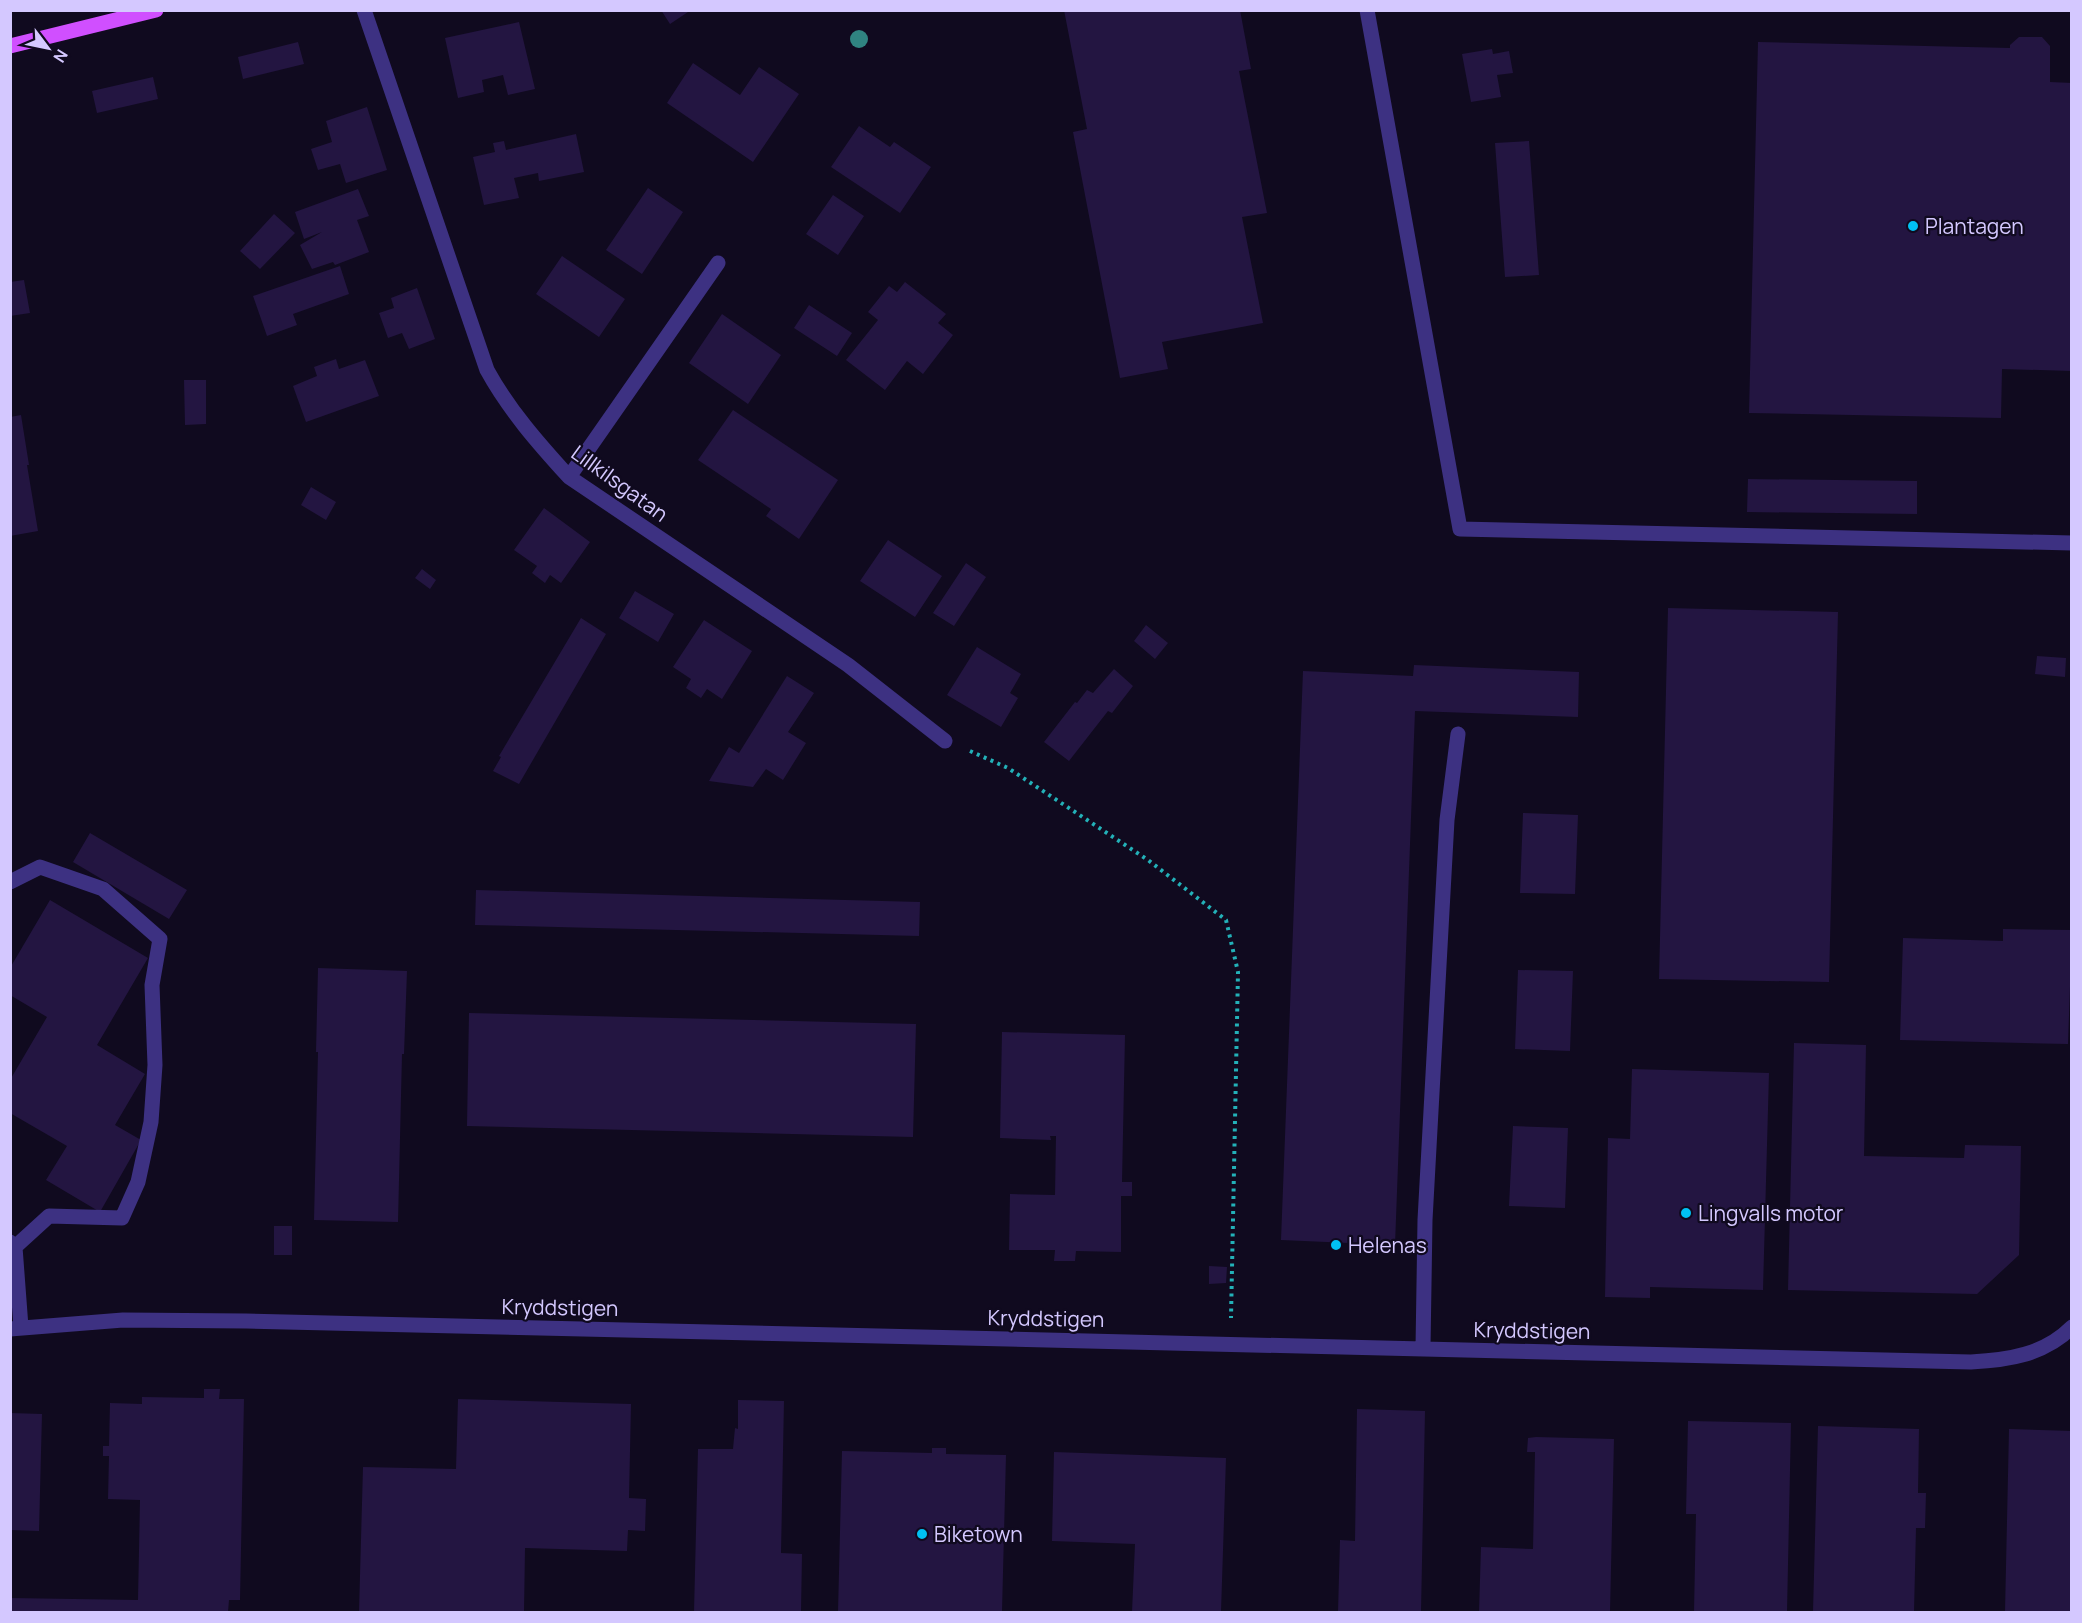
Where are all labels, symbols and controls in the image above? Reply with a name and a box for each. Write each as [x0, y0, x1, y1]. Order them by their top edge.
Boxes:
north arrow [18, 18, 78, 78]
text: N [48, 45, 73, 67]
place label: Plantagen [1925, 212, 2024, 240]
marker: Plantagen [1906, 219, 1920, 233]
street label: Lillkilsgatan [566, 438, 674, 528]
place label: Lingvalls motor [1698, 1199, 1844, 1227]
marker: Lingvalls motor [1679, 1206, 1693, 1220]
place label: Helenas [1348, 1231, 1427, 1259]
marker: Helenas [1329, 1238, 1343, 1252]
street label: Kryddstigen [501, 1292, 619, 1322]
street label: Kryddstigen [987, 1303, 1105, 1333]
street label: Kryddstigen [1473, 1315, 1591, 1345]
place label: Biketown [934, 1520, 1023, 1548]
marker: Biketown [915, 1527, 929, 1541]

